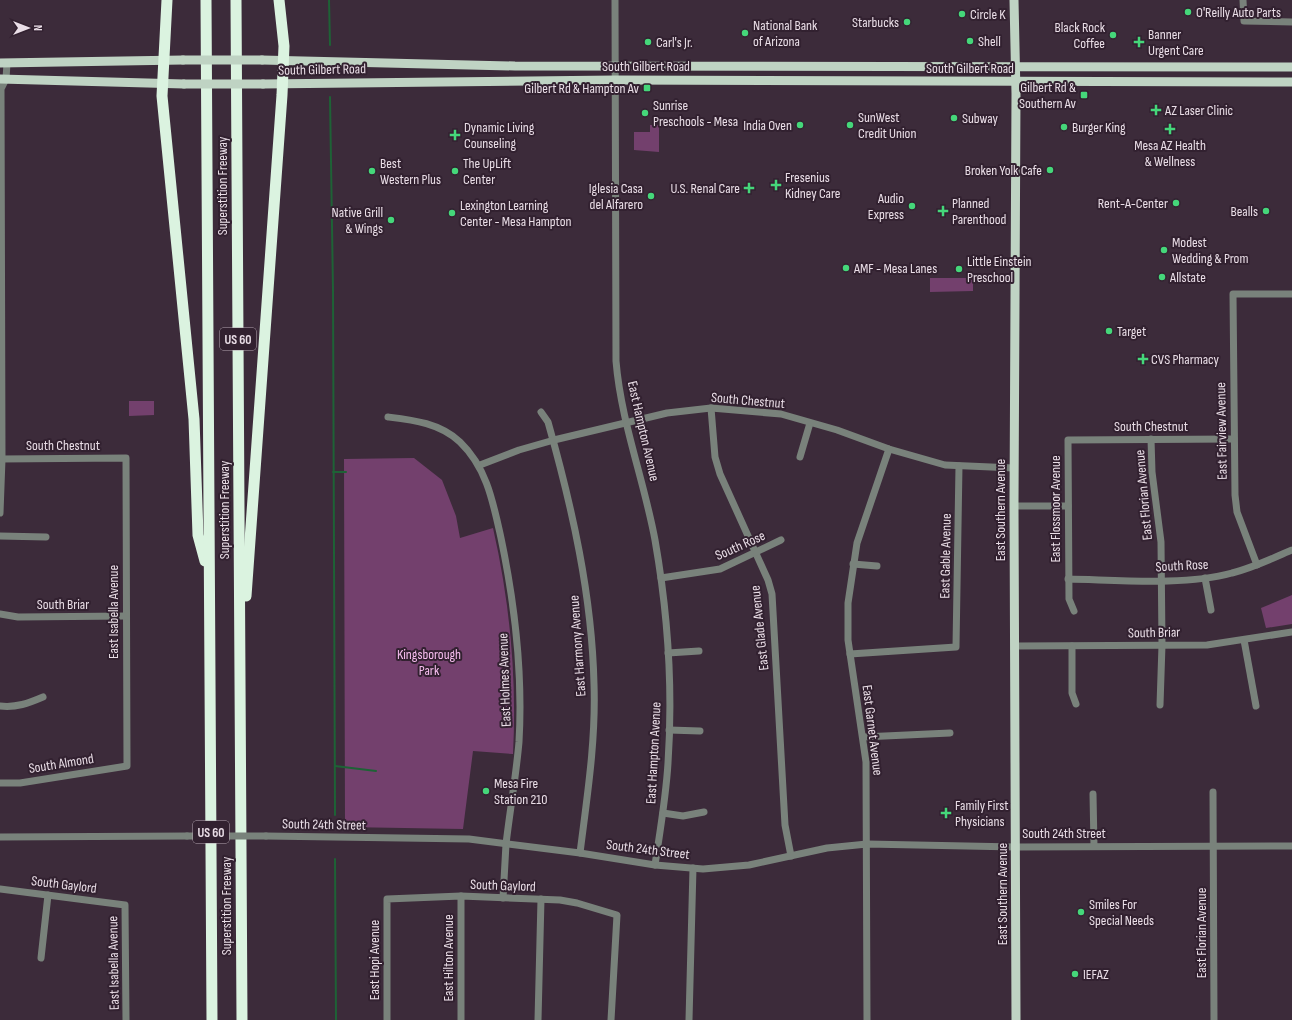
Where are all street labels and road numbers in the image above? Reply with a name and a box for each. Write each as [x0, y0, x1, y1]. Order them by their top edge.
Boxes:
street label: South Gilbert Road [602, 58, 690, 75]
street label: South Gilbert Road [278, 60, 366, 79]
street label: South Gilbert Road [926, 60, 1014, 77]
street label: Superstition Freeway [214, 136, 231, 235]
road number: US 60 [220, 328, 256, 350]
street label: East Hampton Avenue [624, 379, 663, 483]
street label: East Fairview Avenue [1212, 382, 1231, 480]
street label: South Chestnut [710, 389, 786, 412]
street label: South Chestnut [1114, 418, 1188, 435]
street label: South Chestnut [26, 437, 100, 454]
street label: East Florian Avenue [1131, 449, 1156, 541]
street label: East Flossmoor Avenue [1047, 455, 1064, 563]
street label: East Southern Avenue [992, 459, 1009, 561]
street label: Superstition Freeway [216, 460, 233, 559]
street label: East Gable Avenue [936, 513, 955, 599]
street label: South Rose [713, 527, 768, 564]
street label: South Rose [1155, 556, 1209, 575]
street label: East Isabella Avenue [105, 565, 122, 659]
street label: East Glade Avenue [747, 585, 772, 671]
street label: East Harmony Avenue [565, 595, 590, 697]
street label: South Briar [37, 596, 89, 613]
street label: South Briar [1128, 624, 1180, 641]
street label: East Holmes Avenue [494, 633, 515, 727]
street label: East Garnet Avenue [859, 684, 886, 776]
street label: East Hampton Avenue [642, 702, 665, 804]
street label: South Almond [27, 750, 95, 777]
street label: South 24th Street [282, 815, 366, 834]
road number: US 60 [193, 821, 229, 843]
street label: South 24th Street [1022, 825, 1106, 842]
street label: South 24th Street [605, 836, 691, 863]
street label: East Southern Avenue [994, 843, 1011, 945]
street label: Superstition Freeway [218, 856, 235, 955]
street label: South Gaylord [30, 872, 98, 897]
street label: South Gaylord [470, 876, 536, 895]
street label: East Florian Avenue [1193, 888, 1210, 978]
street label: East Hilton Avenue [440, 914, 457, 1002]
street label: East Isabella Avenue [104, 916, 123, 1010]
street label: East Hopi Avenue [366, 920, 383, 1000]

